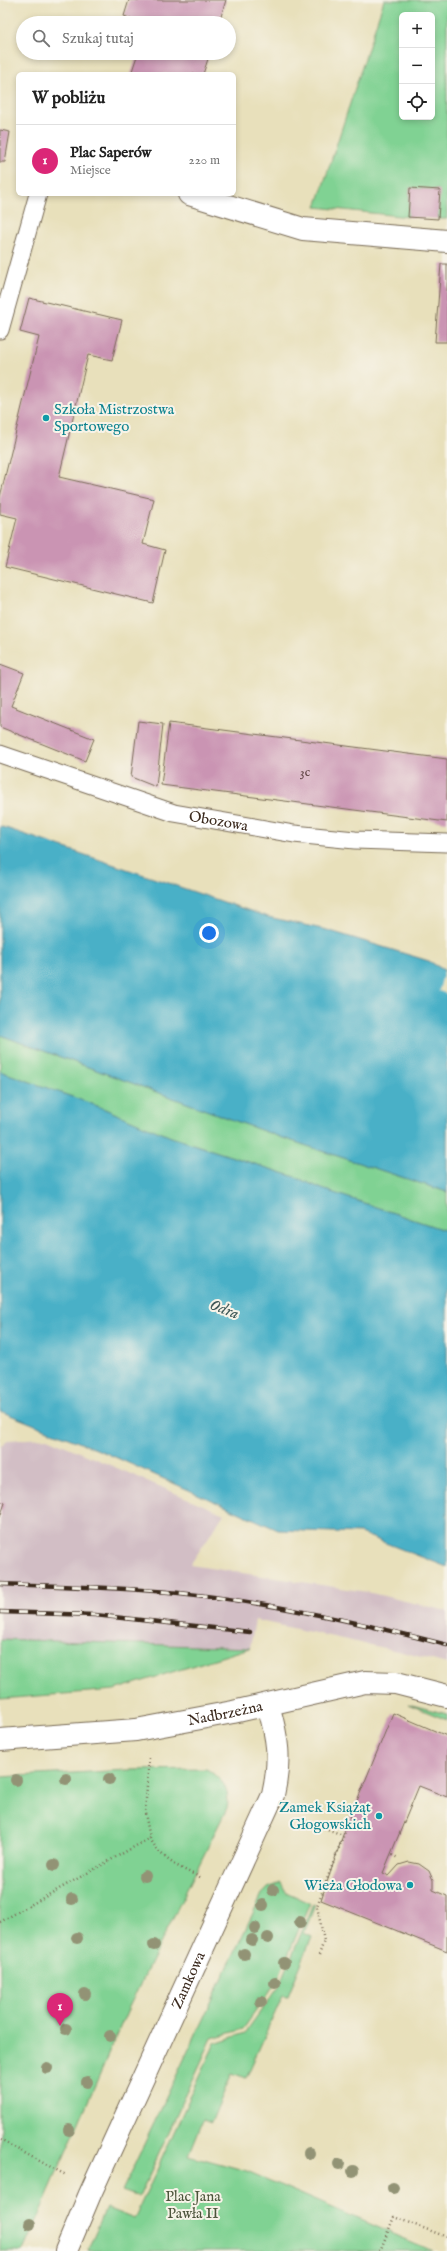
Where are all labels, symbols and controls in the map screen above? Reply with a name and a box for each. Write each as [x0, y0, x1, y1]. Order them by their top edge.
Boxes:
map controls [399, 12, 435, 120]
button: + [399, 12, 435, 48]
search box [16, 16, 236, 60]
icon: search [30, 27, 52, 49]
text: Szukaj tutaj [62, 29, 134, 48]
button: − [399, 48, 435, 84]
button: locate [399, 84, 435, 120]
text: W pobliżu [32, 88, 105, 109]
text: Plac Saperów [70, 143, 151, 162]
text: 1 [43, 152, 47, 169]
text: 220 m [189, 152, 220, 169]
text: Miejsce [70, 162, 111, 179]
place label: Szkoła Mistrzostwa Sportowego [54, 400, 175, 436]
marker: Szkoła Mistrzostwa Sportowego [41, 413, 51, 423]
house number: 3c [300, 764, 311, 781]
street label: Obozowa [188, 806, 250, 835]
your location [199, 923, 219, 943]
water label: Odra [207, 1295, 241, 1325]
street label: Nadbrzeżna [186, 1696, 265, 1730]
place label: Zamek Książąt Głogowskich [279, 1798, 371, 1834]
marker: Zamek Książąt Głogowskich [374, 1811, 384, 1821]
place label: Wieża Głodowa [304, 1876, 403, 1895]
marker: Wieża Głodowa [405, 1880, 415, 1890]
street label: Zamkowa [167, 1948, 210, 2012]
pin: 1 [47, 1993, 73, 2026]
park label: Plac Jana Pawła II [165, 2187, 221, 2223]

